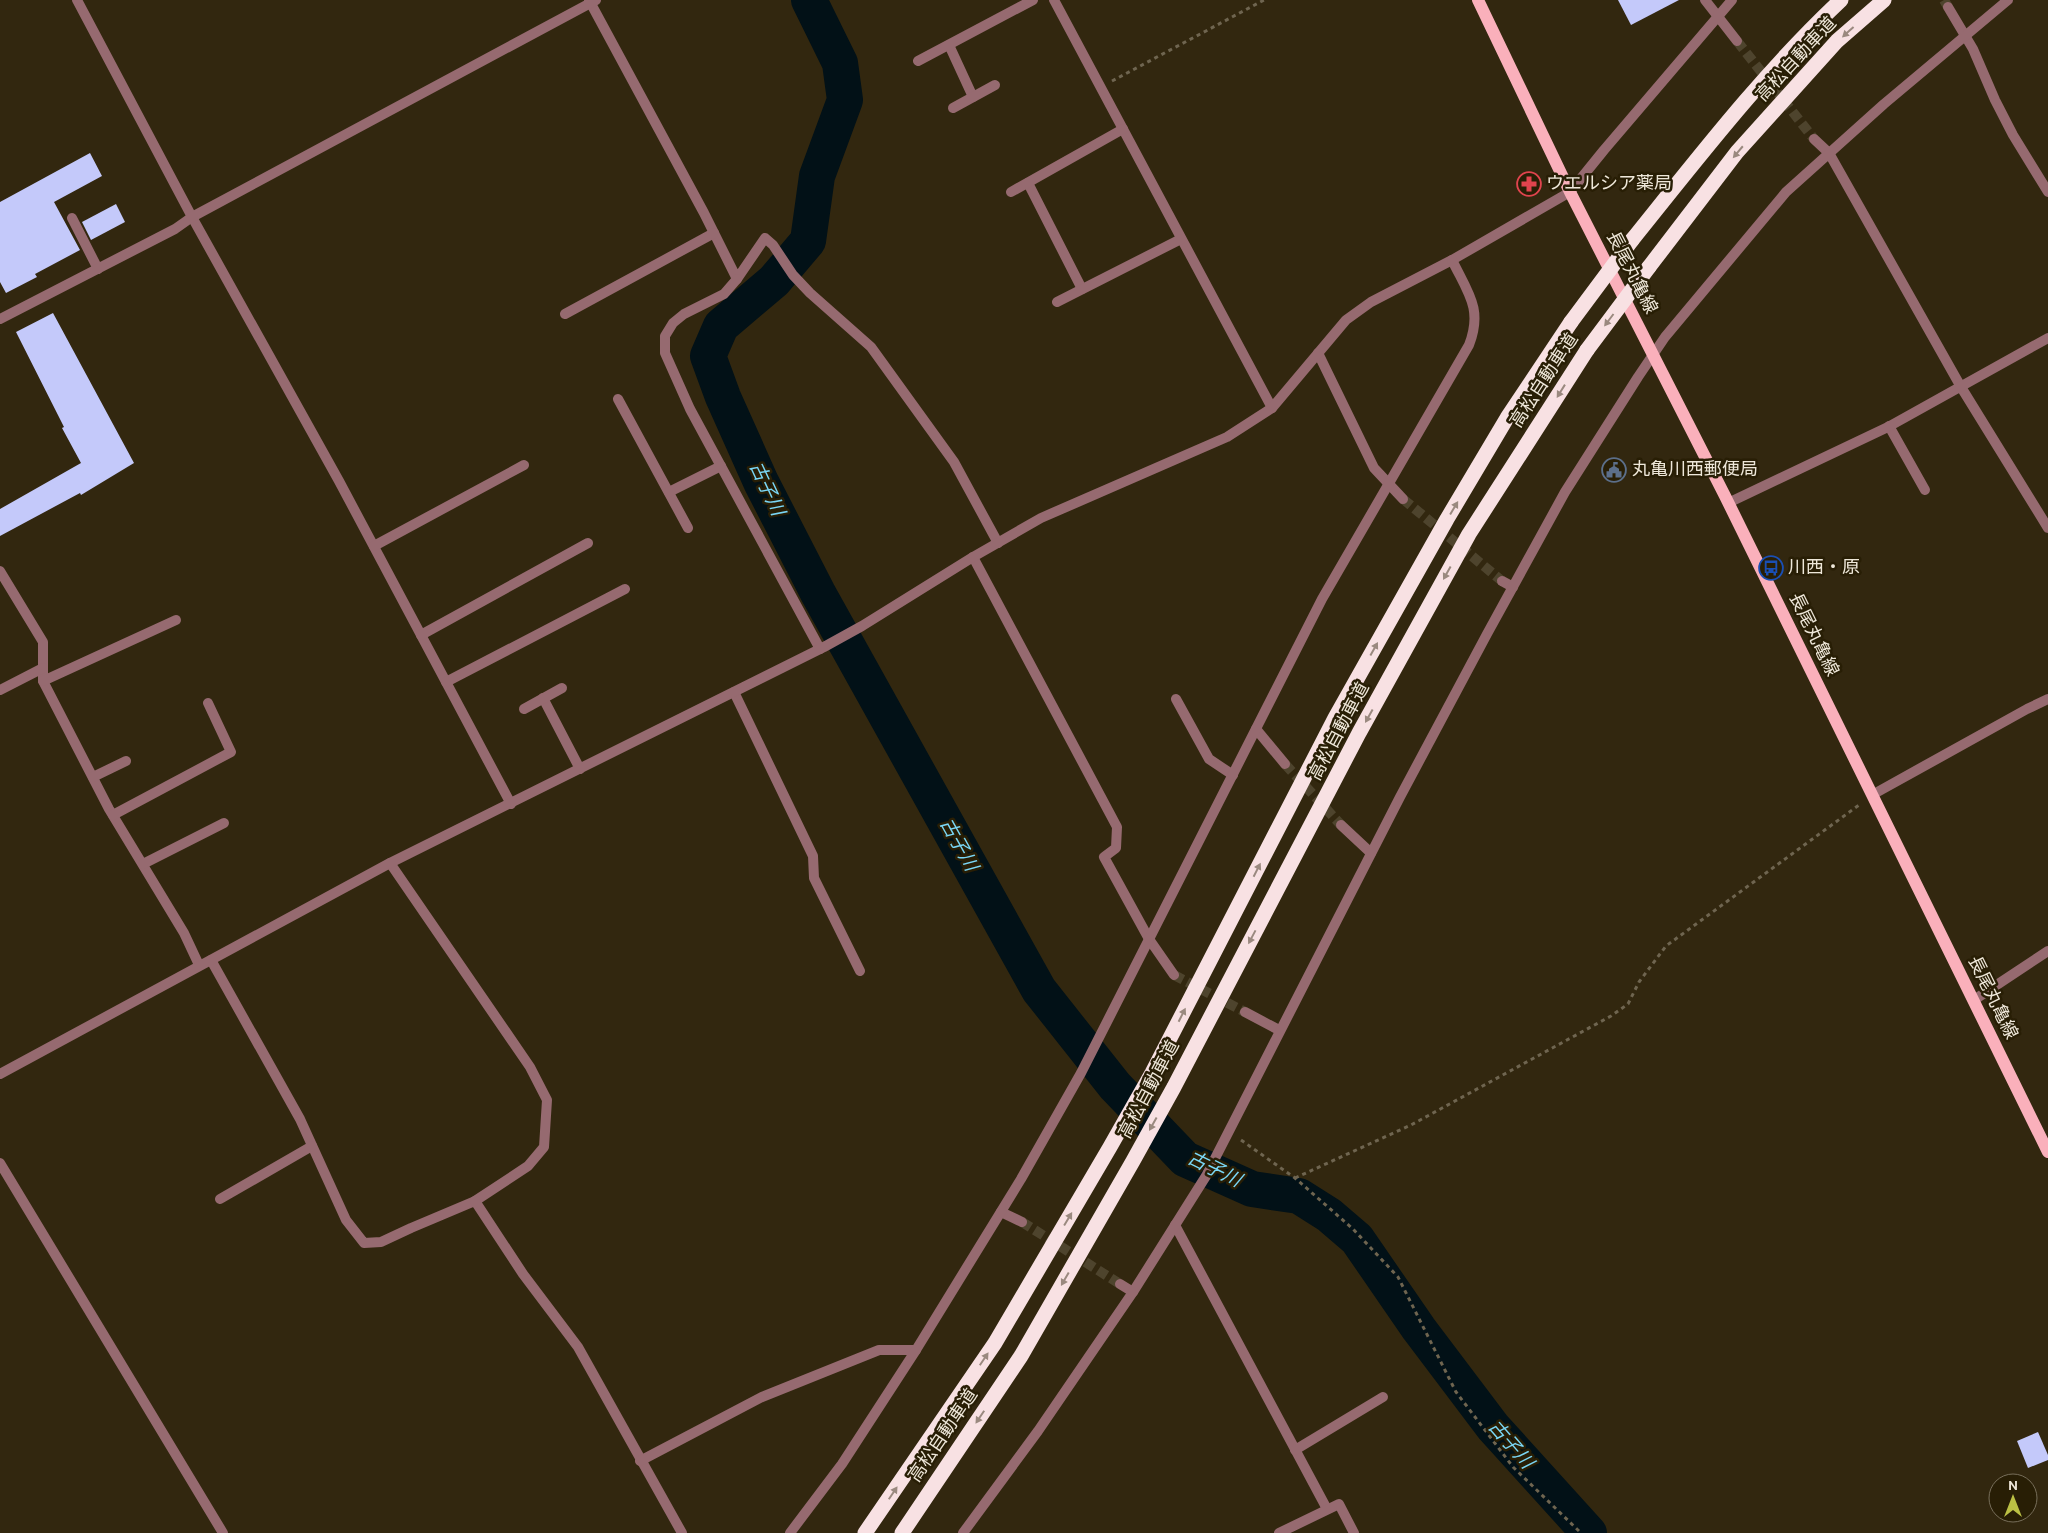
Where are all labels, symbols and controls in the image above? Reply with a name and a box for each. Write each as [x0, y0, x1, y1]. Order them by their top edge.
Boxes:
street label: 高松自動車道 [1752, 13, 1842, 107]
one-way arrow [1841, 27, 1854, 38]
one-way arrow [1732, 145, 1743, 158]
pharmacy icon: ウエルシア薬局 [1516, 171, 1542, 197]
place label: ウエルシア薬局 [1546, 173, 1672, 196]
street label: 長尾丸亀線 [1600, 228, 1662, 318]
one-way arrow [1604, 313, 1614, 327]
street label: 高松自動車道 [1506, 329, 1584, 433]
one-way arrow [1556, 384, 1565, 398]
public building icon: 丸亀川西郵便局 [1601, 457, 1627, 483]
water label: 古子川 [743, 458, 790, 522]
place label: 丸亀川西郵便局 [1632, 459, 1758, 482]
one-way arrow [1449, 501, 1458, 515]
bus stop icon: 川西・原 [1758, 555, 1784, 581]
place label: 川西・原 [1788, 557, 1860, 580]
one-way arrow [1443, 566, 1451, 581]
street label: 長尾丸亀線 [1783, 590, 1843, 680]
one-way arrow [1370, 642, 1378, 657]
street label: 高松自動車道 [1304, 679, 1376, 785]
one-way arrow [1365, 709, 1373, 723]
water label: 古子川 [934, 814, 983, 877]
one-way arrow [1253, 863, 1261, 877]
one-way arrow [1248, 930, 1256, 944]
street label: 長尾丸亀線 [1962, 953, 2022, 1043]
one-way arrow [1178, 1007, 1186, 1022]
street label: 高松自動車道 [1114, 1037, 1186, 1143]
one-way arrow [1149, 1117, 1158, 1130]
water label: 古子川 [1183, 1147, 1247, 1194]
one-way arrow [1063, 1213, 1072, 1226]
one-way arrow [1061, 1272, 1069, 1286]
one-way arrow [979, 1352, 989, 1365]
street label: 高松自動車道 [904, 1385, 984, 1487]
one-way arrow [975, 1410, 985, 1424]
water label: 古子川 [1482, 1416, 1539, 1476]
north arrow [1988, 1473, 2038, 1523]
text: N [2008, 1478, 2018, 1495]
one-way arrow [888, 1487, 898, 1500]

